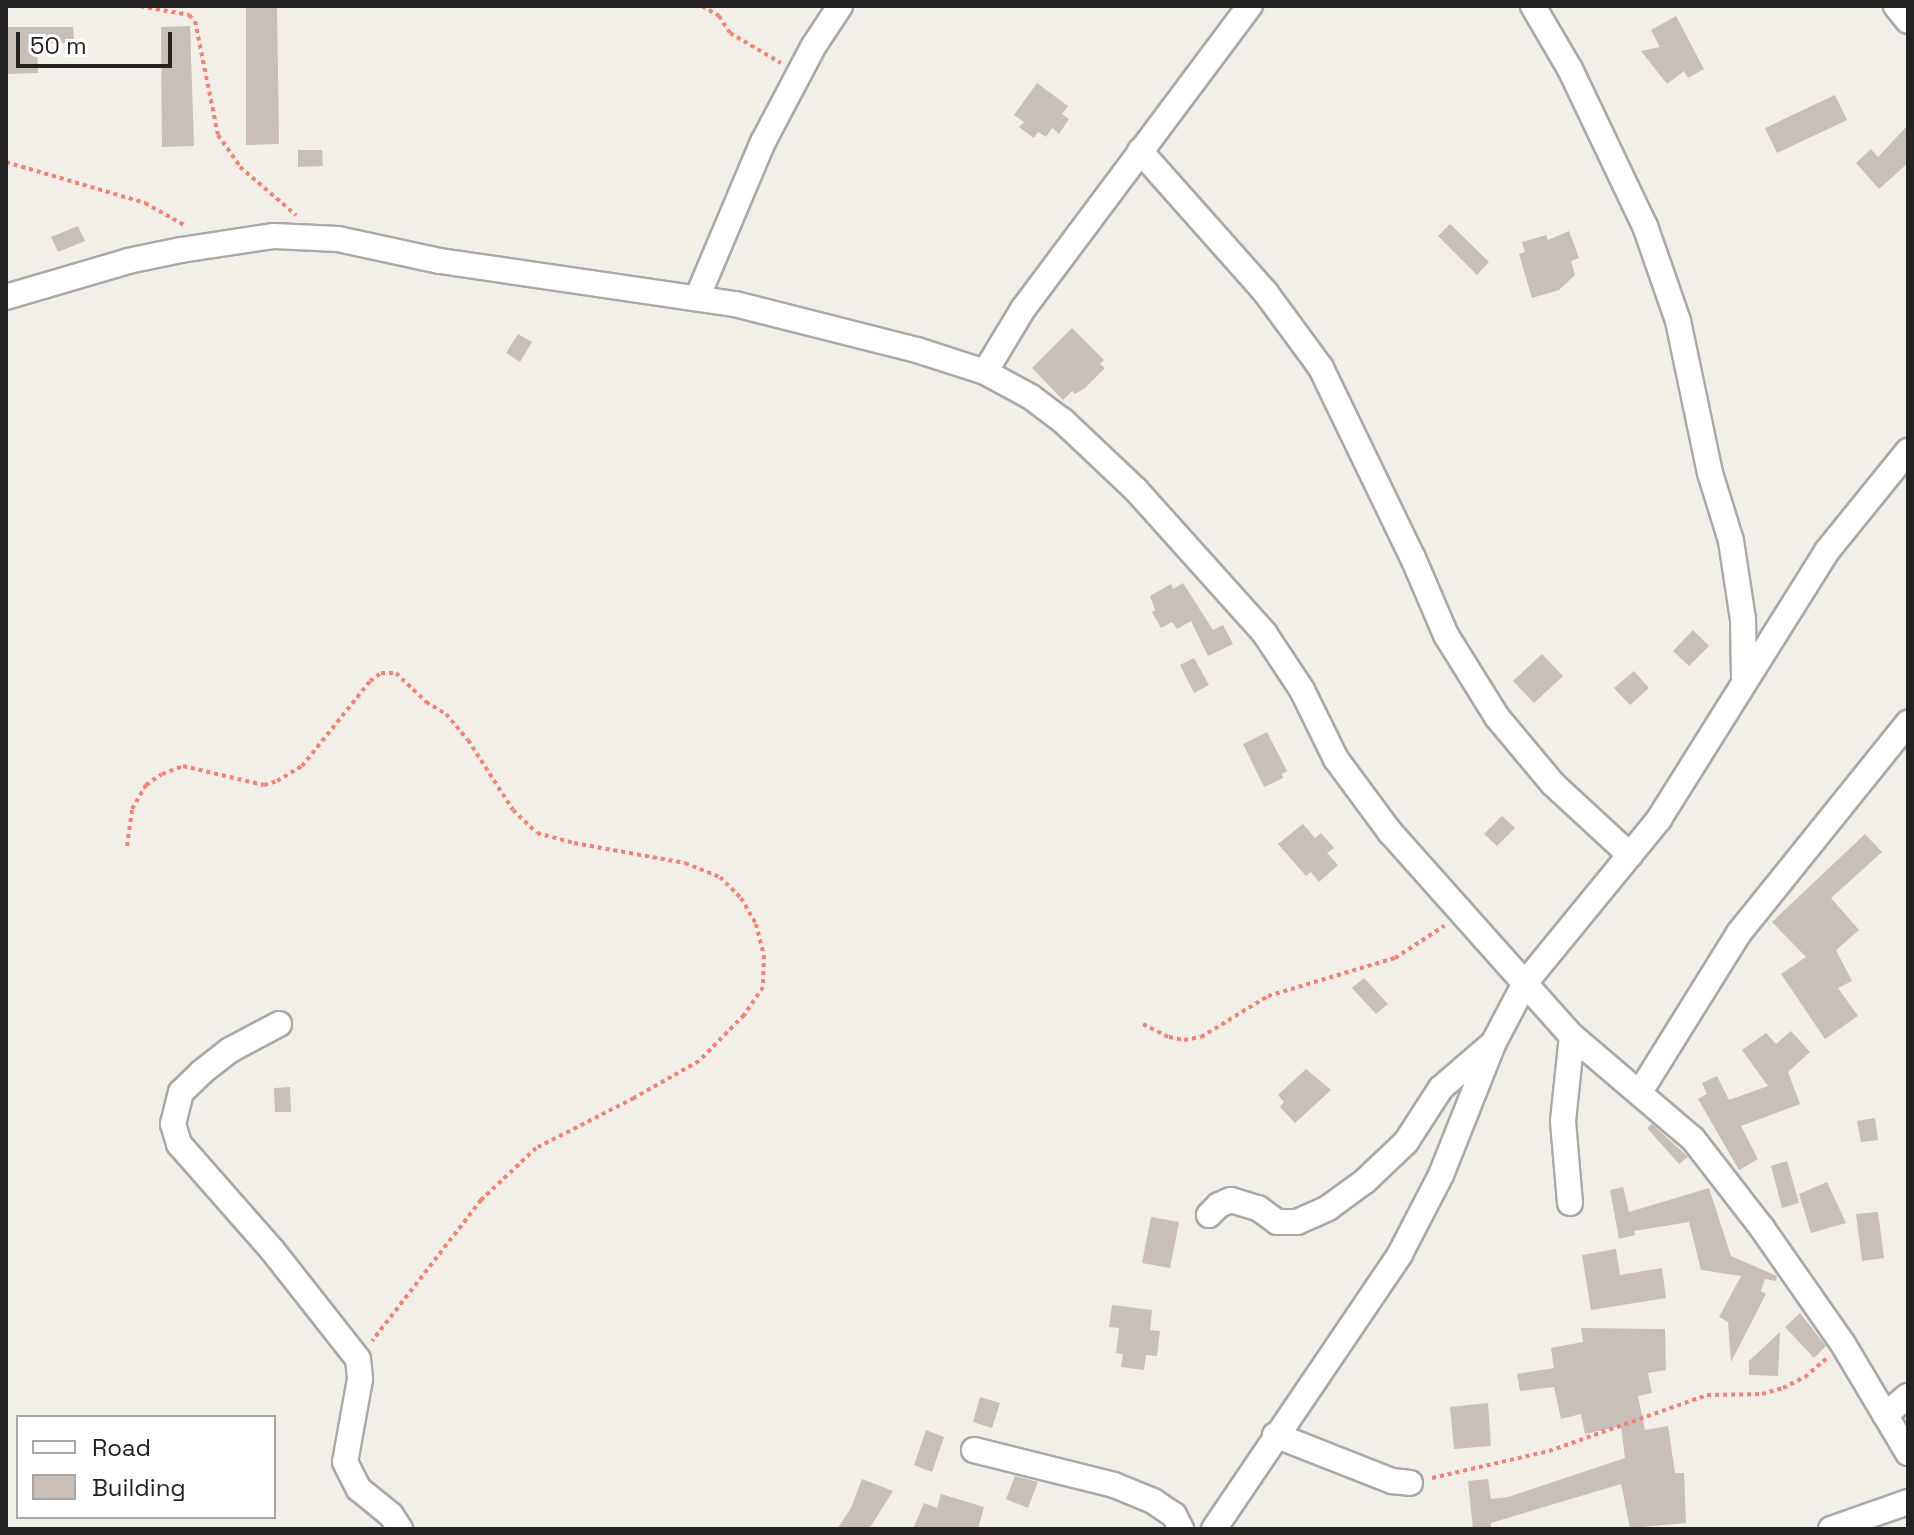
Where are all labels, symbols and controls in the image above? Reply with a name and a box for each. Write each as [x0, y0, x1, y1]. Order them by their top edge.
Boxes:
scale bar [20, 16, 176, 66]
text: 50 m [30, 30, 87, 61]
legend [16, 1415, 276, 1519]
text: Road [92, 1432, 151, 1463]
text: Building [92, 1472, 186, 1503]

